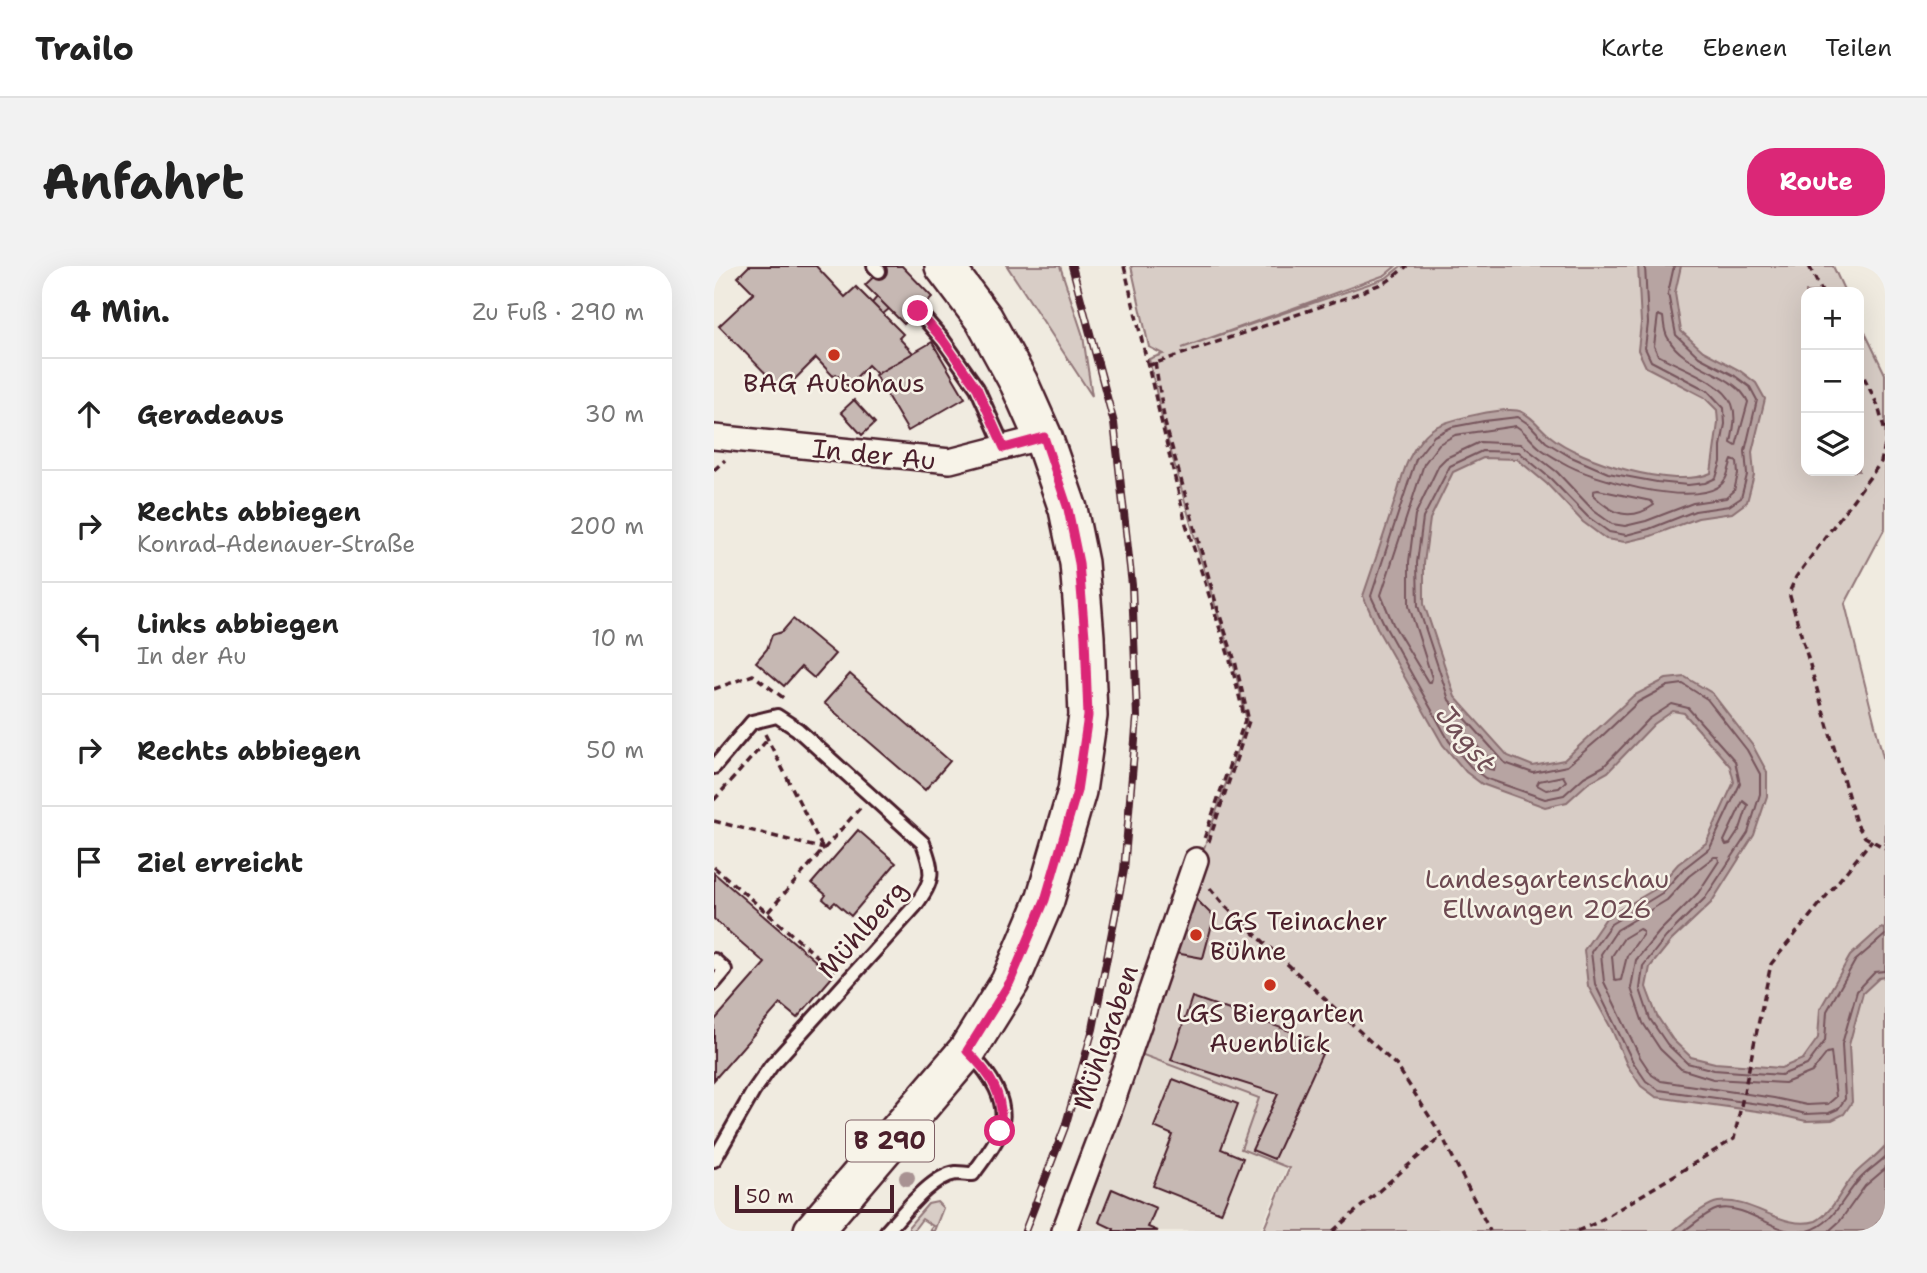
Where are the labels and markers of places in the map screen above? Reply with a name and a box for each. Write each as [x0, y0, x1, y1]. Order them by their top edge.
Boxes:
marker: BAG Autohaus [826, 347, 842, 363]
place label: BAG Autohaus [743, 365, 925, 400]
place label: LGS Teinacher Bühne [1210, 903, 1388, 968]
marker: LGS Teinacher Bühne [1188, 927, 1204, 943]
marker: LGS Biergarten Auenblick [1262, 977, 1278, 993]
place label: LGS Biergarten Auenblick [1176, 995, 1364, 1060]

